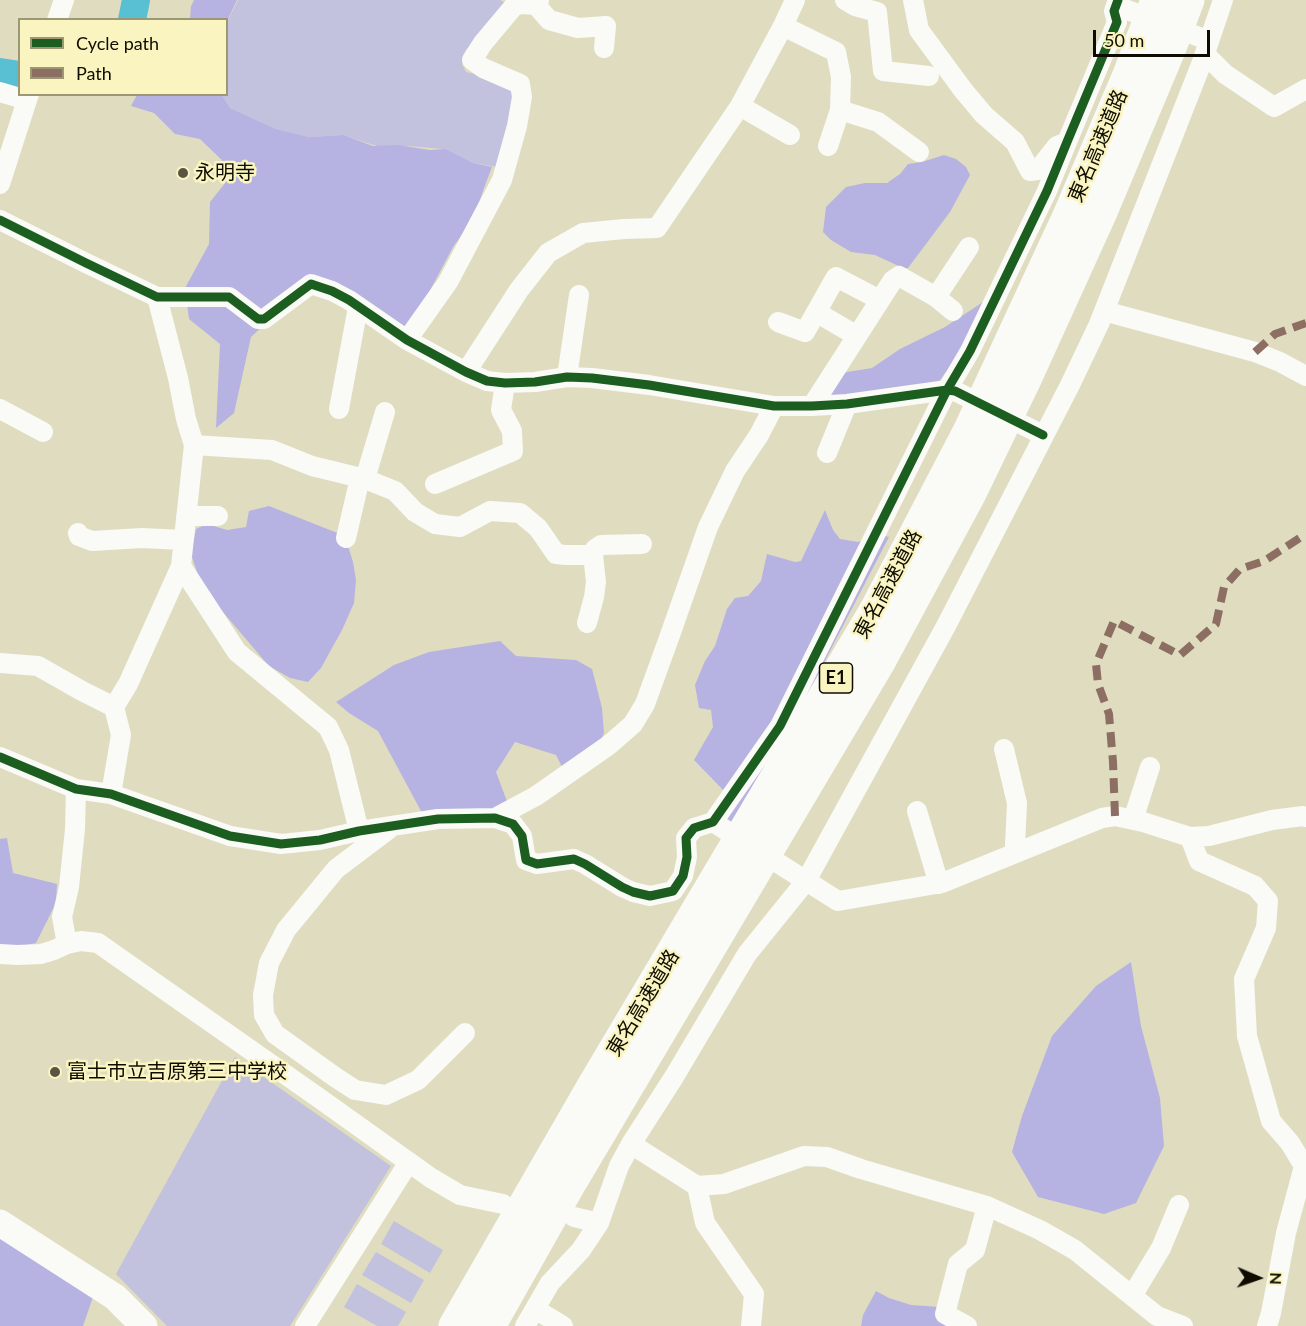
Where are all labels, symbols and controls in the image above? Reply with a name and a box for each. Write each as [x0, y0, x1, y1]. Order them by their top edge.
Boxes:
legend [18, 18, 228, 96]
scale bar [1096, 18, 1213, 56]
text: 50 m [1104, 29, 1144, 51]
text: Cycle path [76, 32, 159, 54]
text: Path [76, 62, 112, 84]
street label: 東名高速道路 [1064, 86, 1132, 206]
place label: 永明寺 [195, 161, 255, 185]
marker: 永明寺 [176, 166, 190, 180]
street label: 東名高速道路 [849, 525, 927, 643]
road number: E1 [820, 663, 852, 693]
street label: 東名高速道路 [602, 945, 684, 1061]
place label: 富士市立吉原第三中学校 [67, 1060, 287, 1084]
marker: 富士市立吉原第三中学校 [48, 1065, 62, 1079]
north arrow [1228, 1248, 1288, 1308]
text: N [1267, 1272, 1286, 1285]

